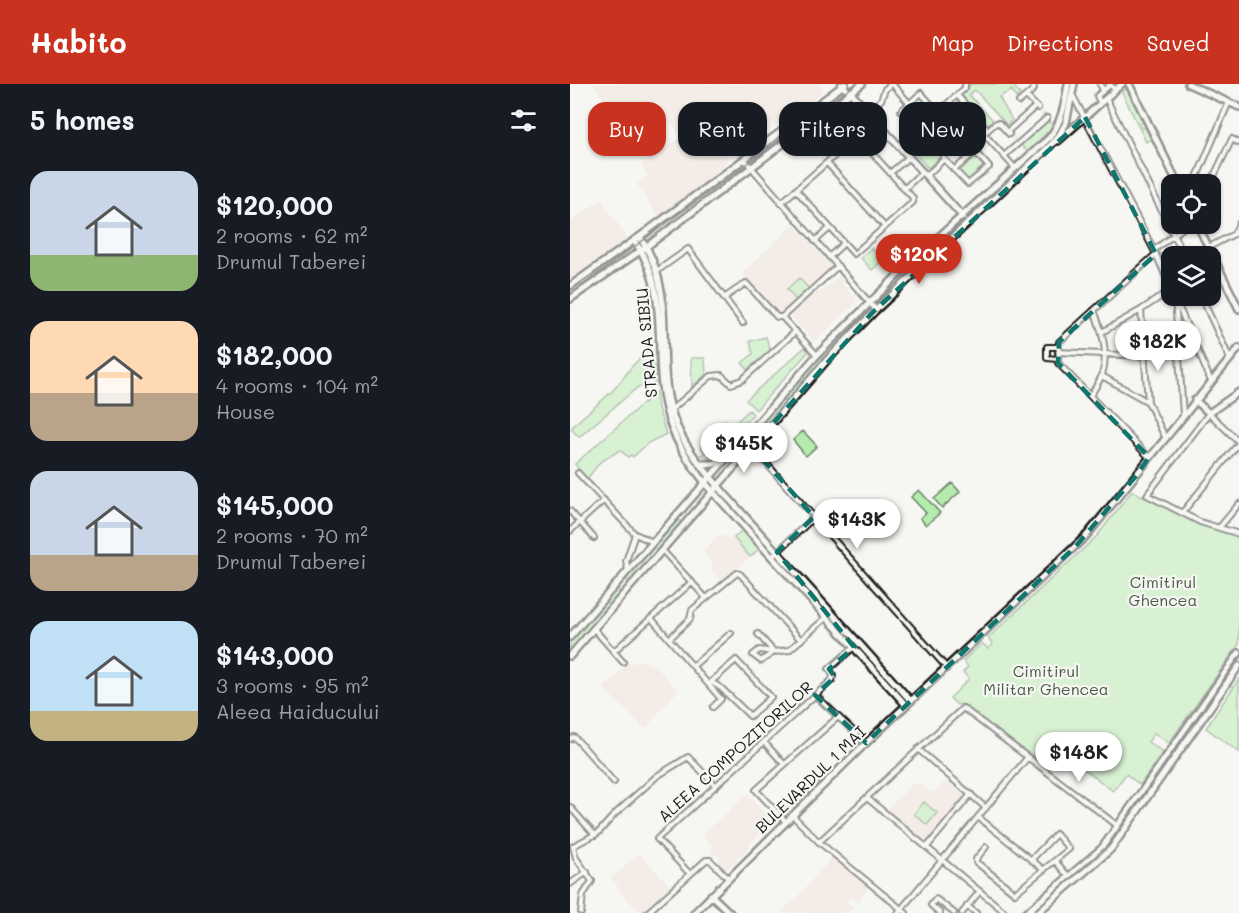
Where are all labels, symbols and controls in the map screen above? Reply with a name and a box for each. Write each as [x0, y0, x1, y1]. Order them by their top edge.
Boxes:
text: Habito [30, 24, 126, 60]
text: Map [931, 29, 974, 56]
text: Directions [1007, 29, 1114, 56]
text: Saved [1147, 29, 1209, 56]
chip: Buy [588, 102, 666, 156]
chip: Rent [678, 102, 767, 156]
chip: Filters [779, 102, 887, 156]
chip: New [899, 102, 986, 156]
text: 5 homes [30, 103, 135, 137]
icon: filters [507, 104, 540, 137]
map controls [1161, 174, 1221, 306]
button: locate [1161, 174, 1221, 234]
text: $120,000 [216, 188, 333, 222]
icon: home [78, 195, 150, 267]
text: 2 rooms · 62 m² [216, 222, 368, 248]
pin: $120K [877, 234, 961, 285]
text: $120K [890, 240, 948, 266]
button: layers [1161, 246, 1221, 306]
text: Drumul Taberei [216, 248, 366, 274]
street label: STRADA SIBIU [631, 287, 661, 399]
pin: $182K [1116, 321, 1200, 372]
text: $182K [1129, 327, 1187, 353]
text: $182,000 [216, 338, 332, 372]
icon: home [78, 345, 150, 417]
text: 4 rooms · 104 m² [216, 372, 378, 398]
text: House [216, 398, 275, 424]
pin: $145K [702, 423, 786, 474]
text: $145K [715, 429, 773, 455]
text: $145,000 [216, 488, 333, 522]
icon: home [78, 495, 150, 567]
pin: $143K [815, 499, 899, 550]
text: $143K [827, 505, 887, 531]
text: 2 rooms · 70 m² [216, 522, 368, 548]
text: Drumul Taberei [216, 548, 366, 574]
park label: Cimitirul Ghencea [1129, 571, 1197, 610]
text: $143,000 [216, 638, 334, 672]
icon: home [78, 645, 150, 717]
park label: Cimitirul Militar Ghencea [983, 660, 1109, 699]
text: 3 rooms · 95 m² [216, 672, 368, 698]
street label: ALEEA COMPOZITORILOR [653, 676, 817, 826]
text: Aleea Haiducului [216, 698, 380, 724]
street label: BULEVARDUL 1 MAI [750, 721, 870, 837]
pin: $148K [1037, 732, 1121, 783]
text: $148K [1049, 738, 1109, 764]

